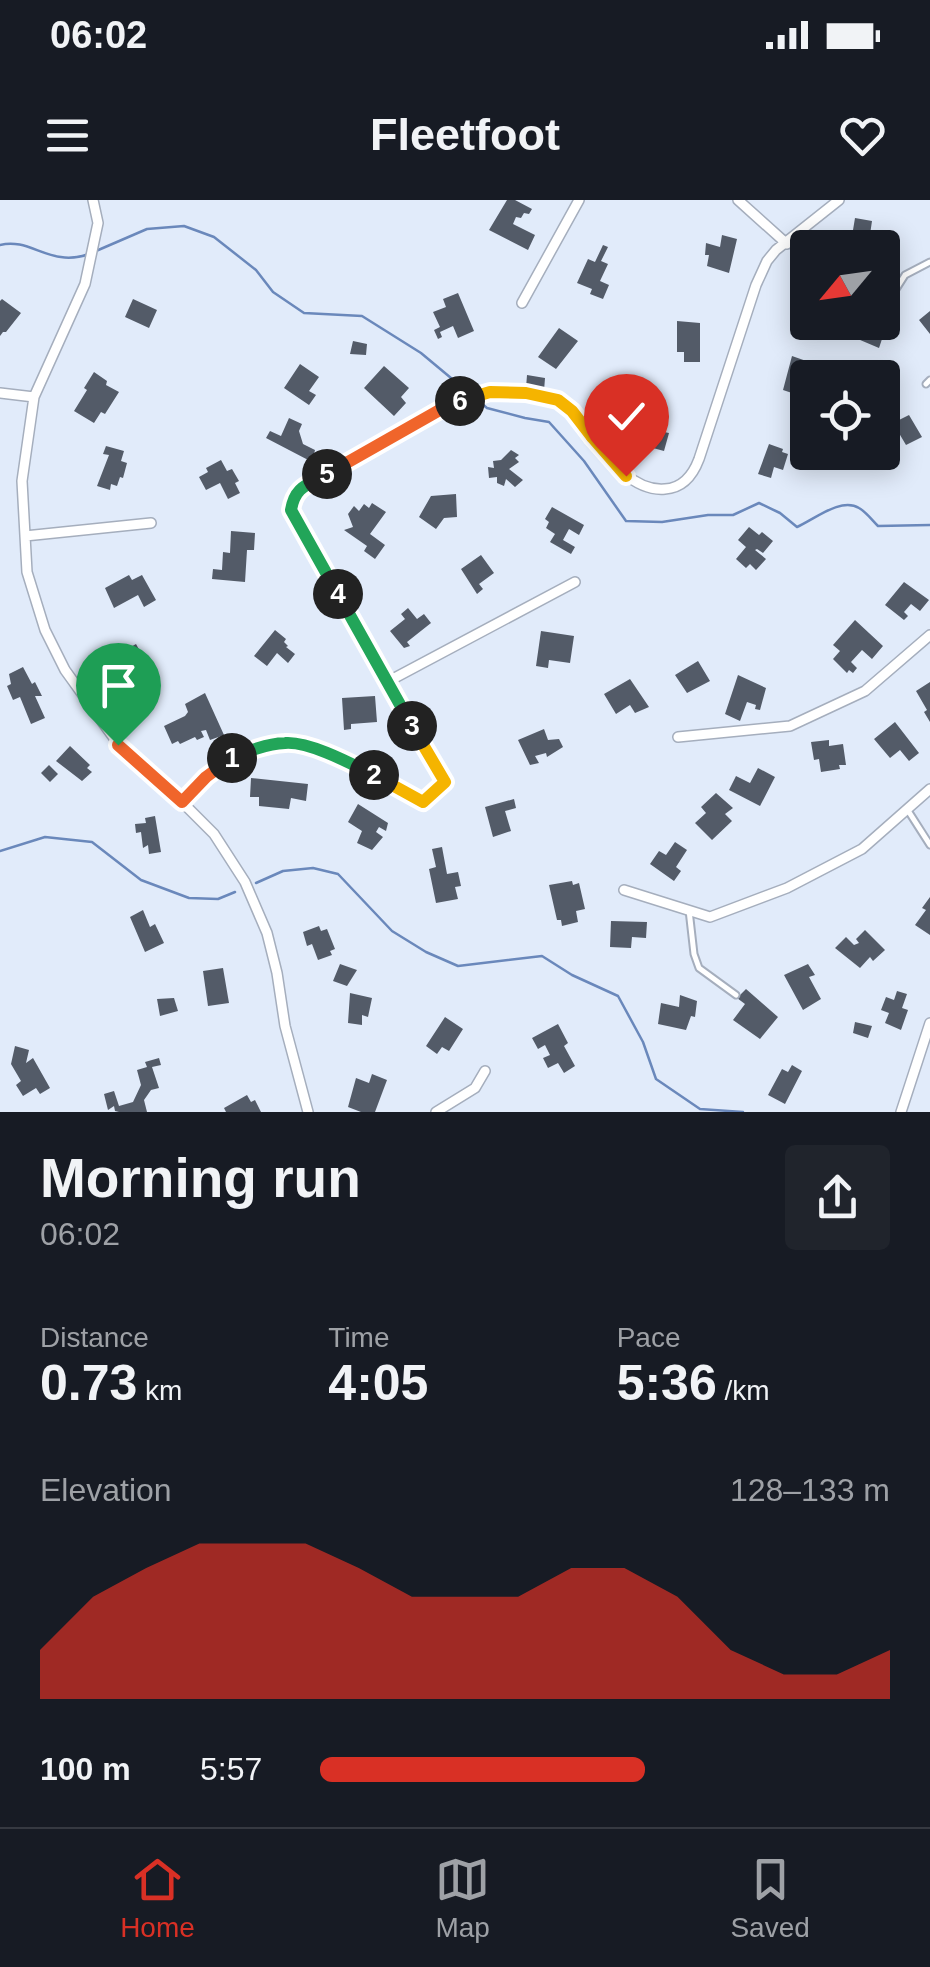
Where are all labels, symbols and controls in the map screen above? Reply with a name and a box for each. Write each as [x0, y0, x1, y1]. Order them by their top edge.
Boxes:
text: 06:02 [50, 14, 147, 56]
icon: menu [40, 108, 95, 163]
icon: heart [835, 108, 890, 163]
text: Fleetfoot [370, 109, 560, 160]
north arrow [790, 230, 900, 340]
map controls [790, 230, 900, 470]
button: locate [790, 360, 900, 470]
pin [584, 374, 669, 477]
pin: 6 [435, 376, 485, 426]
text: 6 [452, 385, 468, 416]
icon: check [599, 389, 654, 444]
pin: 5 [302, 449, 352, 499]
text: 5 [319, 458, 335, 489]
pin: 4 [313, 569, 363, 619]
text: 4 [330, 578, 346, 609]
pin [76, 643, 161, 746]
icon: arrive [91, 658, 146, 713]
pin: 3 [387, 701, 437, 751]
text: 3 [404, 710, 420, 741]
pin: 1 [207, 733, 257, 783]
text: 1 [224, 742, 240, 773]
pin: 2 [349, 750, 399, 800]
text: 2 [366, 759, 382, 790]
button: share [785, 1145, 890, 1250]
text: Morning run [40, 1147, 361, 1209]
text: 06:02 [40, 1216, 120, 1252]
text: Distance [40, 1322, 149, 1353]
text: Time [328, 1322, 390, 1353]
text: Pace [617, 1322, 680, 1353]
text: 0.73 [40, 1355, 137, 1411]
text: 4:05 [328, 1355, 428, 1411]
text: 5:36 [617, 1355, 717, 1411]
text: km [137, 1375, 182, 1406]
text: /km [717, 1375, 770, 1406]
text: Elevation [40, 1472, 172, 1508]
text: 128–133 m [730, 1472, 890, 1508]
text: 100 m [40, 1751, 131, 1787]
text: 5:57 [200, 1751, 262, 1787]
tab: Home [120, 1852, 195, 1944]
tab: Map [435, 1852, 490, 1944]
tab: Saved [730, 1852, 810, 1944]

